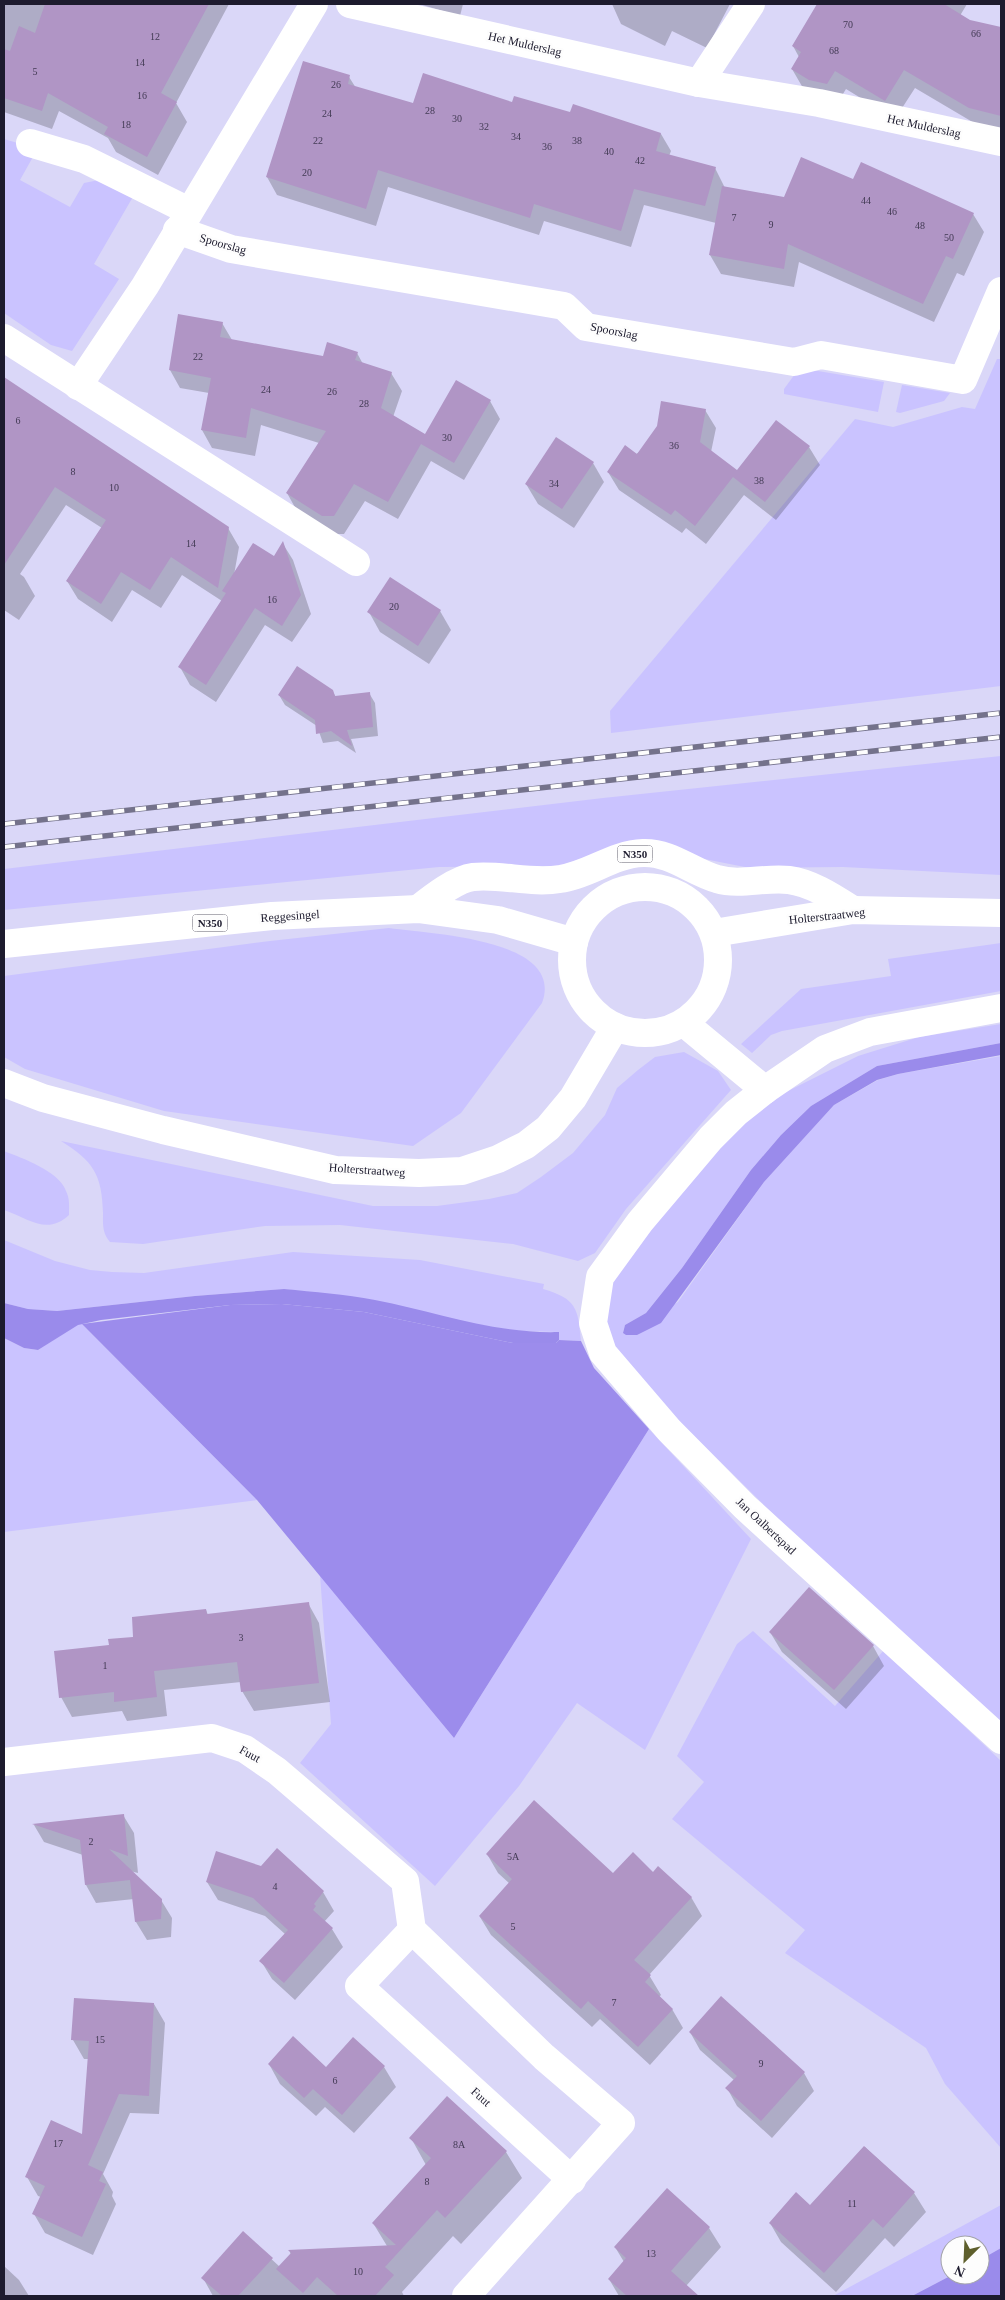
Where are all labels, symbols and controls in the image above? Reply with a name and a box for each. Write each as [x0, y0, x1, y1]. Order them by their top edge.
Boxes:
house number: 70 [843, 19, 853, 30]
house number: 66 [971, 28, 981, 39]
street label: Het Mulderslag [487, 29, 563, 59]
house number: 12 [150, 31, 160, 42]
house number: 68 [829, 45, 839, 56]
house number: 14 [135, 57, 145, 68]
house number: 5 [33, 66, 38, 77]
house number: 26 [331, 79, 341, 90]
house number: 16 [137, 90, 147, 101]
house number: 28 [425, 105, 435, 116]
house number: 24 [322, 108, 332, 119]
street label: Het Mulderslag [886, 111, 962, 141]
house number: 30 [452, 113, 462, 124]
house number: 18 [121, 119, 131, 130]
house number: 32 [479, 121, 489, 132]
house number: 34 [511, 131, 521, 142]
house number: 22 [313, 135, 323, 146]
house number: 38 [572, 135, 582, 146]
house number: 36 [542, 141, 552, 152]
house number: 40 [604, 146, 614, 157]
house number: 42 [635, 155, 645, 166]
house number: 20 [302, 167, 312, 178]
house number: 44 [861, 195, 871, 206]
house number: 46 [887, 206, 897, 217]
house number: 7 [732, 212, 737, 223]
house number: 9 [769, 219, 774, 230]
house number: 48 [915, 220, 925, 231]
street label: Spoorslag [198, 231, 248, 257]
house number: 50 [944, 232, 954, 243]
street label: Spoorslag [589, 320, 639, 342]
house number: 22 [193, 351, 203, 362]
house number: 24 [261, 384, 271, 395]
house number: 26 [327, 386, 337, 397]
house number: 28 [359, 398, 369, 409]
house number: 6 [16, 415, 21, 426]
house number: 30 [442, 432, 452, 443]
house number: 36 [669, 440, 679, 451]
house number: 8 [71, 466, 76, 477]
house number: 38 [754, 475, 764, 486]
house number: 34 [549, 478, 559, 489]
house number: 10 [109, 482, 119, 493]
house number: 14 [186, 538, 196, 549]
house number: 16 [267, 594, 277, 605]
house number: 20 [389, 601, 399, 612]
road number: N350 [618, 846, 652, 862]
street label: Holterstraatweg [788, 905, 866, 927]
street label: Reggesingel [260, 907, 321, 925]
road number: N350 [192, 914, 228, 931]
street label: Holterstraatweg [328, 1160, 406, 1180]
street label: Jan Oalbertspad [733, 1495, 799, 1557]
house number: 3 [239, 1632, 244, 1643]
house number: 1 [103, 1660, 108, 1671]
street label: Fuut [237, 1743, 264, 1766]
house number: 2 [89, 1836, 94, 1847]
house number: 5A [507, 1851, 520, 1862]
house number: 4 [273, 1881, 278, 1892]
house number: 5 [511, 1921, 516, 1932]
house number: 7 [612, 1997, 617, 2008]
house number: 15 [95, 2034, 105, 2045]
house number: 9 [759, 2058, 764, 2069]
house number: 6 [333, 2075, 338, 2086]
street label: Fuut [468, 2084, 494, 2110]
house number: 17 [53, 2138, 63, 2149]
house number: 8A [453, 2139, 466, 2150]
house number: 8 [425, 2176, 430, 2187]
house number: 11 [847, 2198, 857, 2209]
north arrow [940, 2235, 990, 2285]
house number: 13 [646, 2248, 656, 2259]
text: N [952, 2263, 968, 2280]
house number: 10 [353, 2266, 363, 2277]

